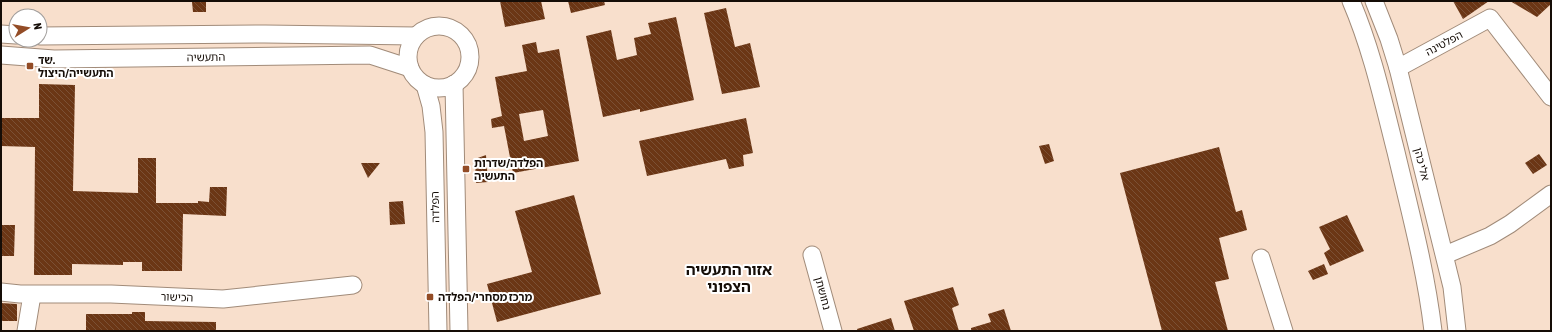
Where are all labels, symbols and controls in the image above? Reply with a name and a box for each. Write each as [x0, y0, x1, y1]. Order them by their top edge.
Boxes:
north arrow [8, 8, 48, 48]
text: N [31, 22, 44, 30]
street label: הפלטינה [1423, 28, 1465, 58]
street label: התעשיה [187, 51, 225, 63]
place label: שד. התעשייה/היצול [38, 54, 114, 79]
marker: שד. התעשייה/היצול [25, 61, 35, 71]
street label: אלי כהן [1412, 146, 1432, 182]
place label: הפלדה/שדרות התעשיה [474, 157, 543, 182]
marker: הפלדה/שדרות התעשיה [461, 164, 471, 174]
street label: הפלדה [429, 191, 441, 223]
district label: אזור התעשיה הצפוני [686, 261, 772, 295]
street label: נחושתן [813, 275, 833, 311]
street label: הכישור [160, 290, 194, 304]
place label: מרכז מסחרי/הפלדה [438, 291, 533, 303]
marker: מרכז מסחרי/הפלדה [425, 292, 435, 302]

